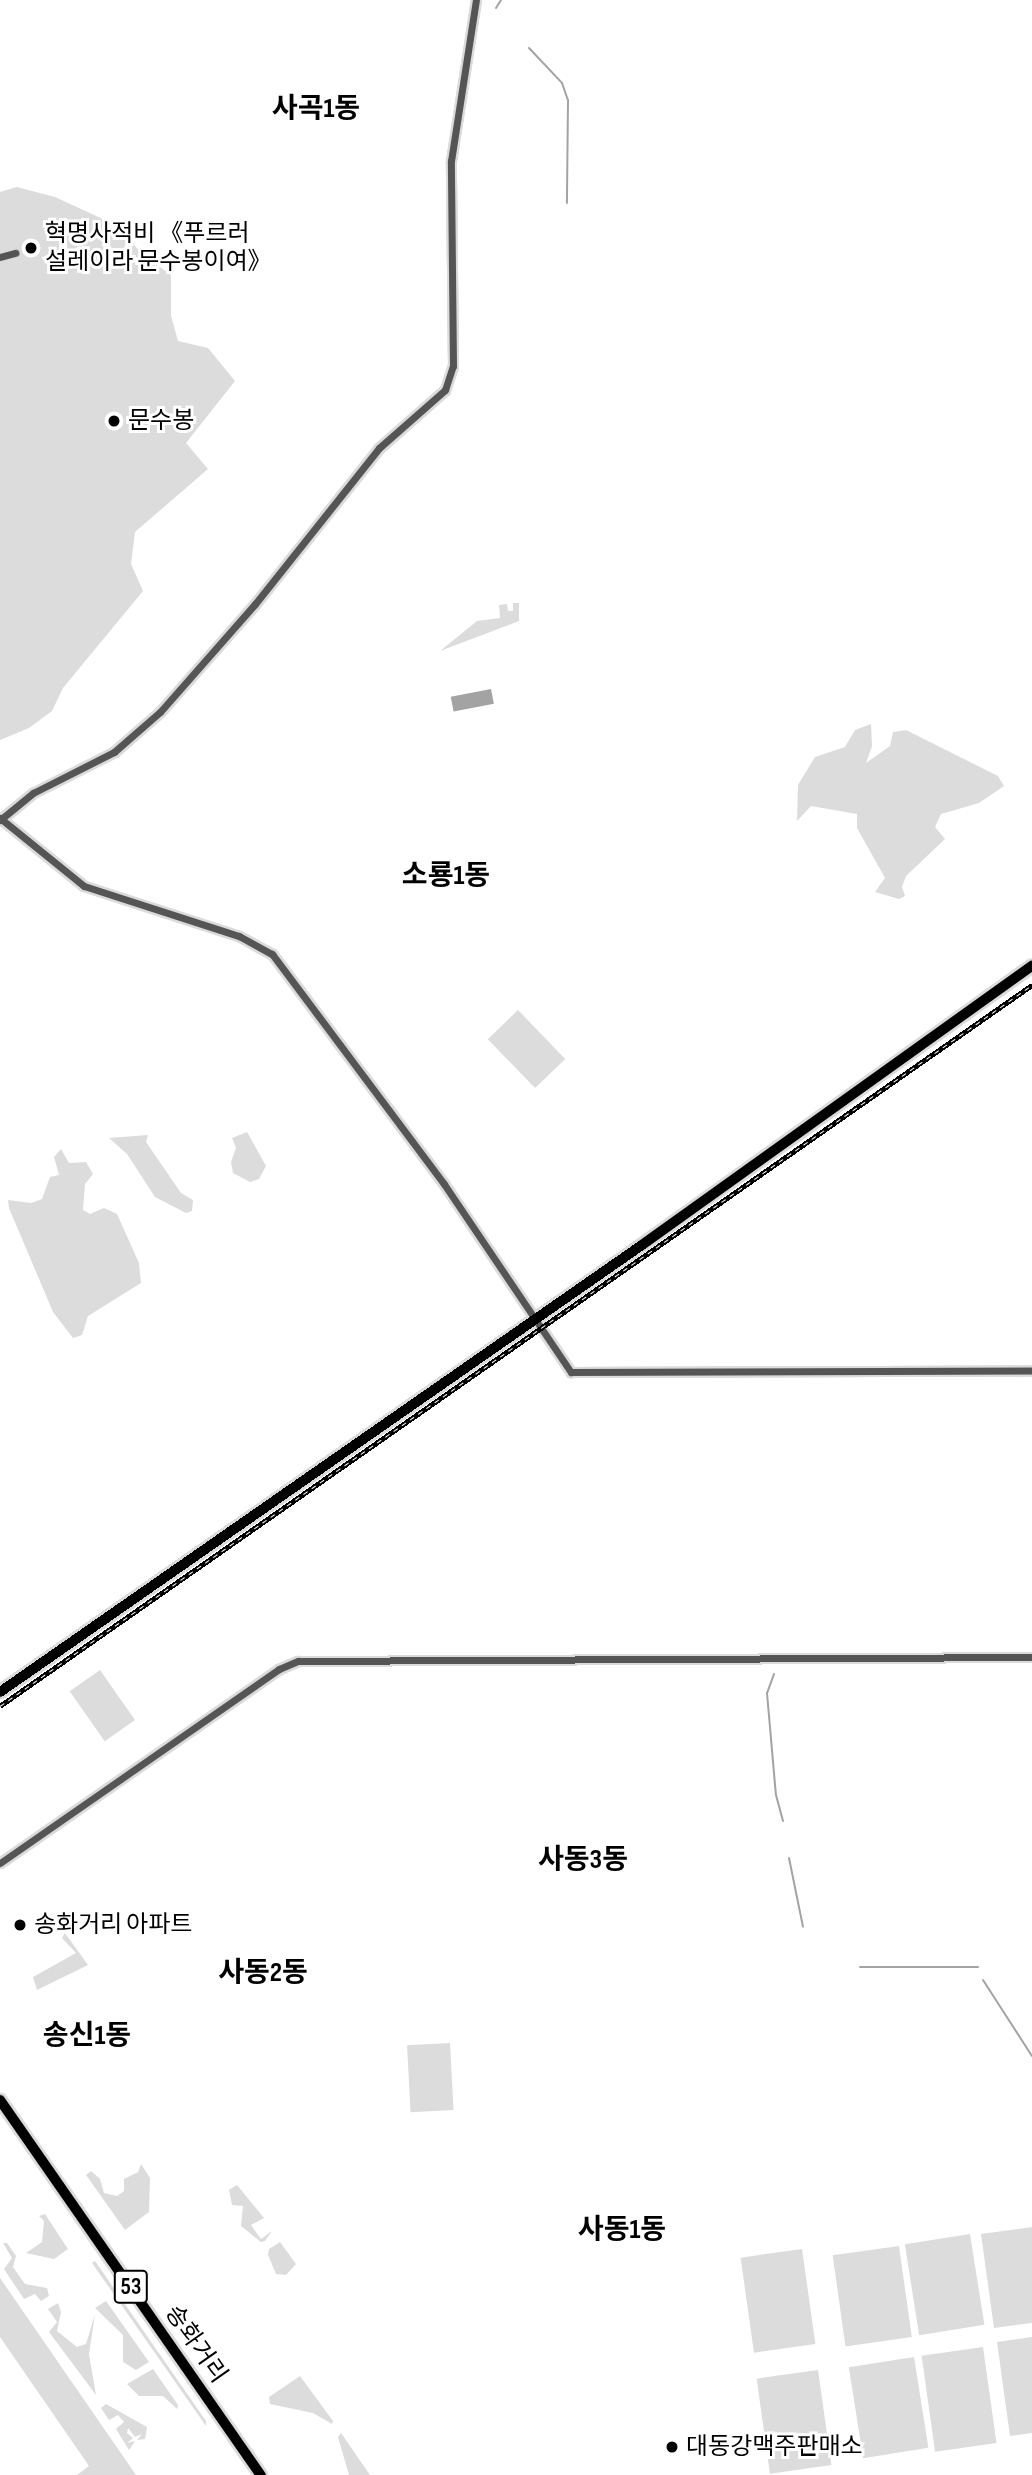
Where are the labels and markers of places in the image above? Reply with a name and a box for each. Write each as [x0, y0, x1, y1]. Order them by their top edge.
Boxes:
place label: 혁명사적비 《푸르러 설레이라 문수봉이여》 [45, 220, 272, 276]
marker: 혁명사적비 《푸르러 설레이라 문수봉이여》 [23, 240, 39, 256]
place label: 문수봉 [128, 407, 194, 435]
marker: 문수봉 [106, 413, 122, 429]
place label: 송화거리 아파트 [34, 1911, 192, 1939]
marker: 송화거리 아파트 [12, 1917, 28, 1933]
place label: 대동강맥주판매소 [686, 2433, 863, 2461]
marker: 대동강맥주판매소 [664, 2439, 680, 2455]

